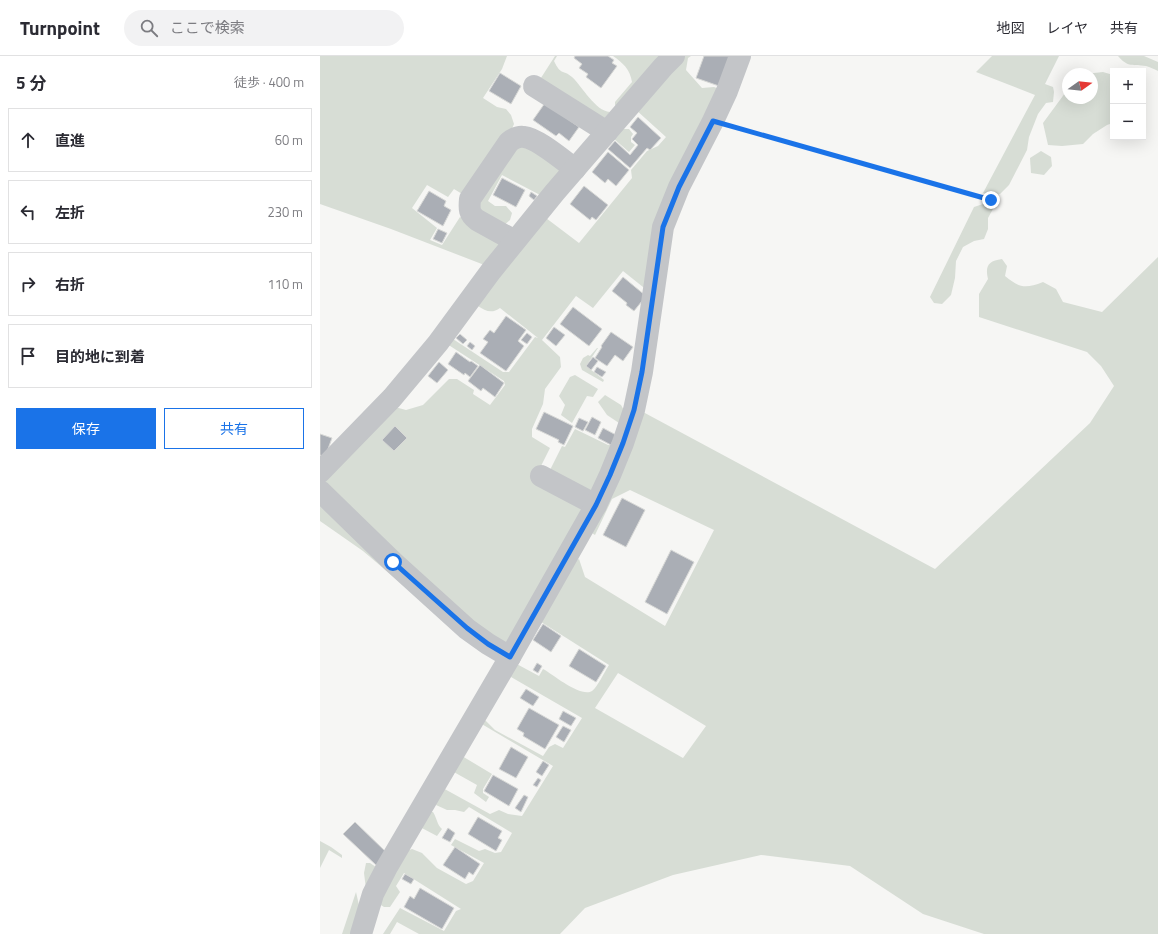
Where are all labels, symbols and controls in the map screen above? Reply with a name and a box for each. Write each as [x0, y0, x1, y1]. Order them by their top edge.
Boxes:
search box [124, 10, 404, 46]
text: Turnpoint [20, 13, 100, 42]
text: ここで検索 [170, 16, 245, 39]
icon: search [138, 17, 160, 39]
text: 地図 [996, 17, 1024, 38]
text: レイヤ [1046, 17, 1088, 38]
text: 共有 [1110, 17, 1138, 38]
north arrow [1062, 68, 1098, 104]
map controls [1110, 68, 1146, 140]
button: + [1110, 68, 1146, 104]
text: 5 分 [16, 70, 46, 96]
text: 徒歩 · 400 m [234, 72, 304, 92]
button: − [1110, 104, 1146, 140]
icon: ahead [17, 129, 39, 151]
text: 直進 [55, 129, 85, 152]
text: 60 m [275, 130, 303, 150]
route end [982, 191, 1000, 209]
icon: left [17, 201, 39, 223]
text: 左折 [55, 201, 85, 224]
text: 230 m [267, 202, 303, 222]
icon: right [17, 273, 39, 295]
text: 右折 [55, 273, 85, 296]
text: 110 m [267, 274, 303, 294]
icon: arrive [17, 345, 39, 367]
text: 目的地に到着 [55, 345, 145, 368]
button: 保存 [16, 408, 156, 449]
button: 共有 [164, 408, 304, 449]
route start [384, 553, 402, 571]

